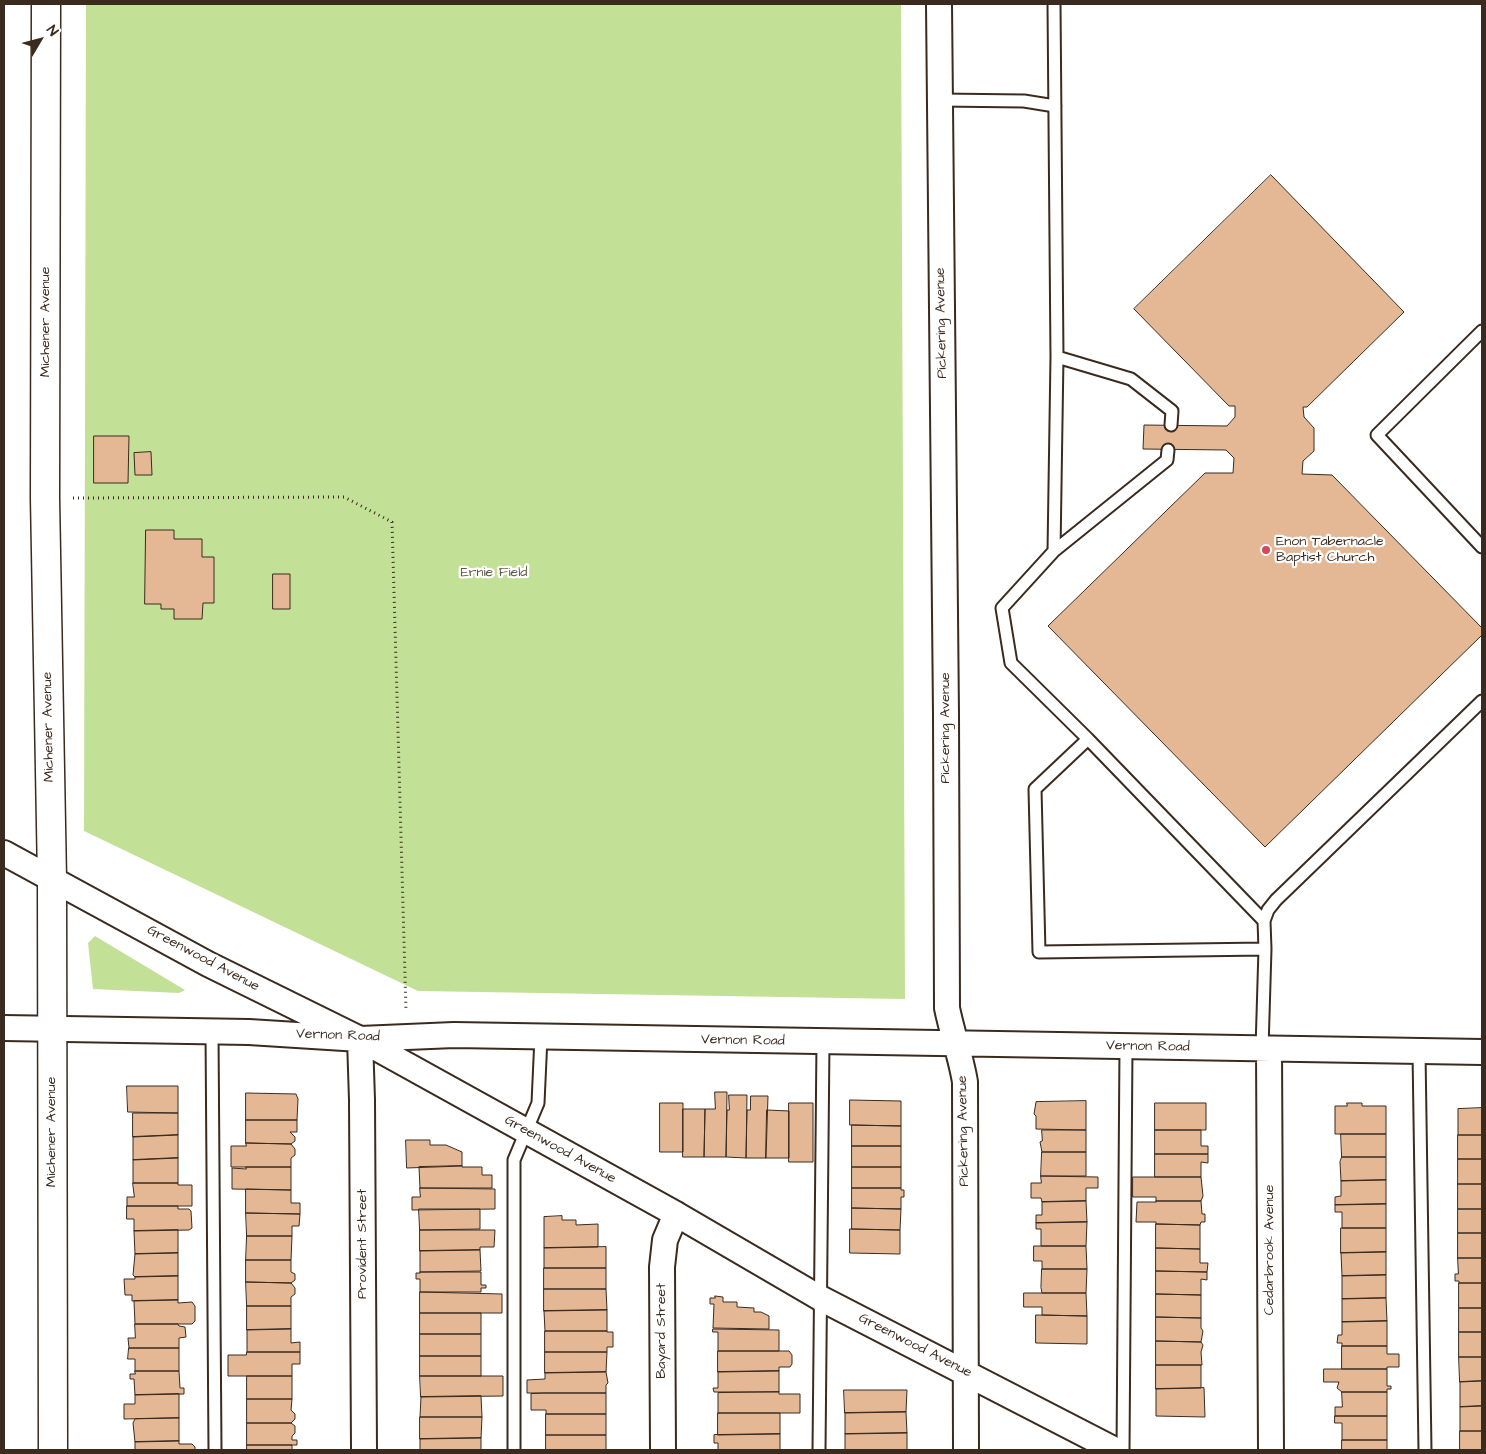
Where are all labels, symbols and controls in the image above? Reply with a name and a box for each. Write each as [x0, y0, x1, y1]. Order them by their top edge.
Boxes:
north arrow [15, 15, 65, 65]
text: N [41, 21, 63, 40]
street label: Michener Avenue [38, 267, 54, 377]
street label: Pickering Avenue [933, 267, 951, 379]
place label: Enon Tabernacle Baptist Church [1276, 534, 1384, 566]
marker: Enon Tabernacle Baptist Church [1260, 544, 1272, 556]
park label: Ernie Field [460, 565, 528, 581]
street label: Michener Avenue [40, 672, 58, 782]
street label: Pickering Avenue [938, 672, 954, 784]
street label: Greenwood Avenue [144, 922, 262, 996]
street label: Vernon Road [296, 1026, 380, 1046]
street label: Vernon Road [701, 1032, 785, 1050]
street label: Vernon Road [1106, 1038, 1190, 1056]
street label: Pickering Avenue [955, 1075, 973, 1187]
street label: Michener Avenue [44, 1077, 60, 1187]
street label: Greenwood Avenue [501, 1112, 619, 1188]
street label: Cedarbrook Avenue [1262, 1185, 1278, 1315]
street label: Provident Street [355, 1189, 371, 1299]
street label: Bayard Street [654, 1283, 670, 1379]
street label: Greenwood Avenue [856, 1310, 974, 1382]

